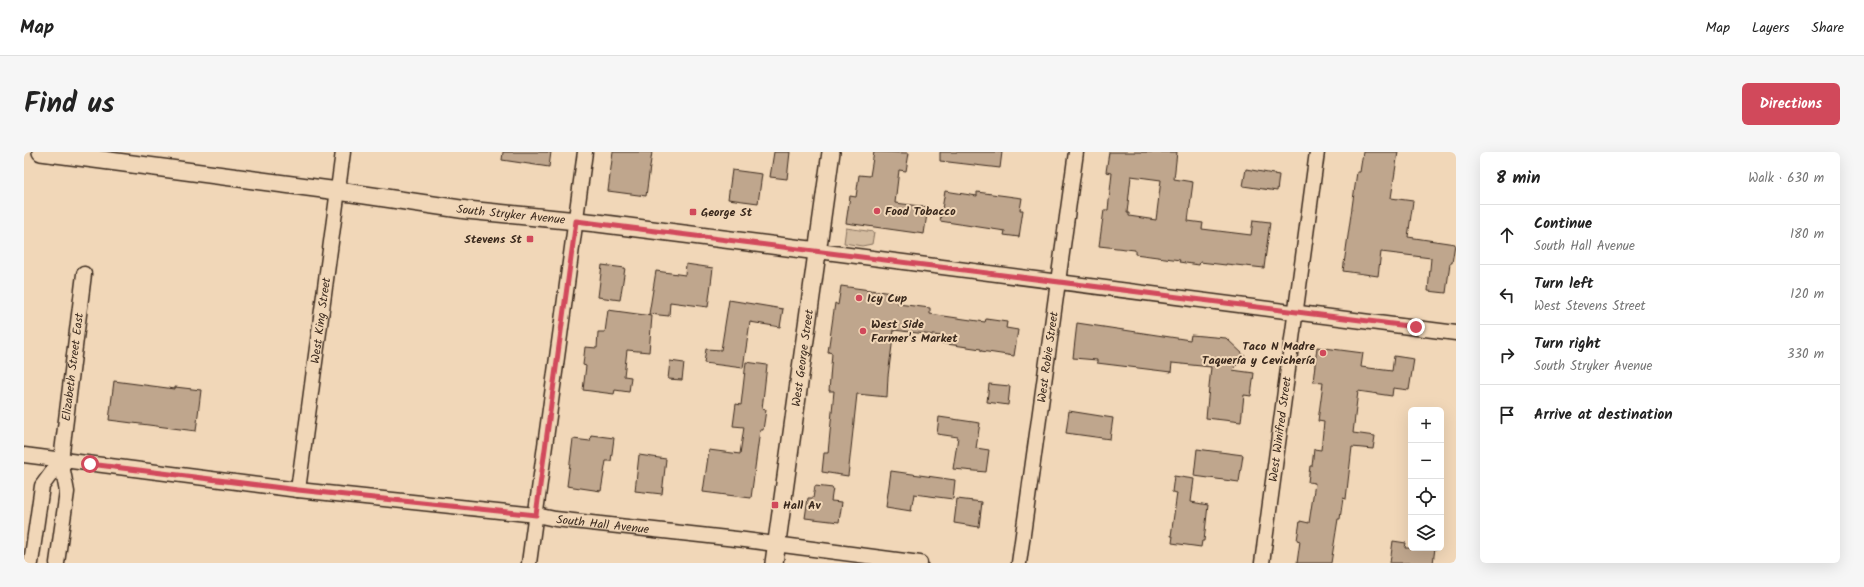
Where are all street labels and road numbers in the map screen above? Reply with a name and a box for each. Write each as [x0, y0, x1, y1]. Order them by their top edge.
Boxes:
street label: South Stryker Avenue [455, 199, 567, 229]
street label: West King Street [305, 276, 336, 365]
street label: West George Street [786, 308, 819, 408]
street label: West Robie Street [1032, 310, 1063, 404]
street label: Elizabeth Street East [56, 311, 89, 422]
street label: West Winifred Street [1263, 375, 1296, 483]
street label: South Hall Avenue [555, 510, 651, 539]

